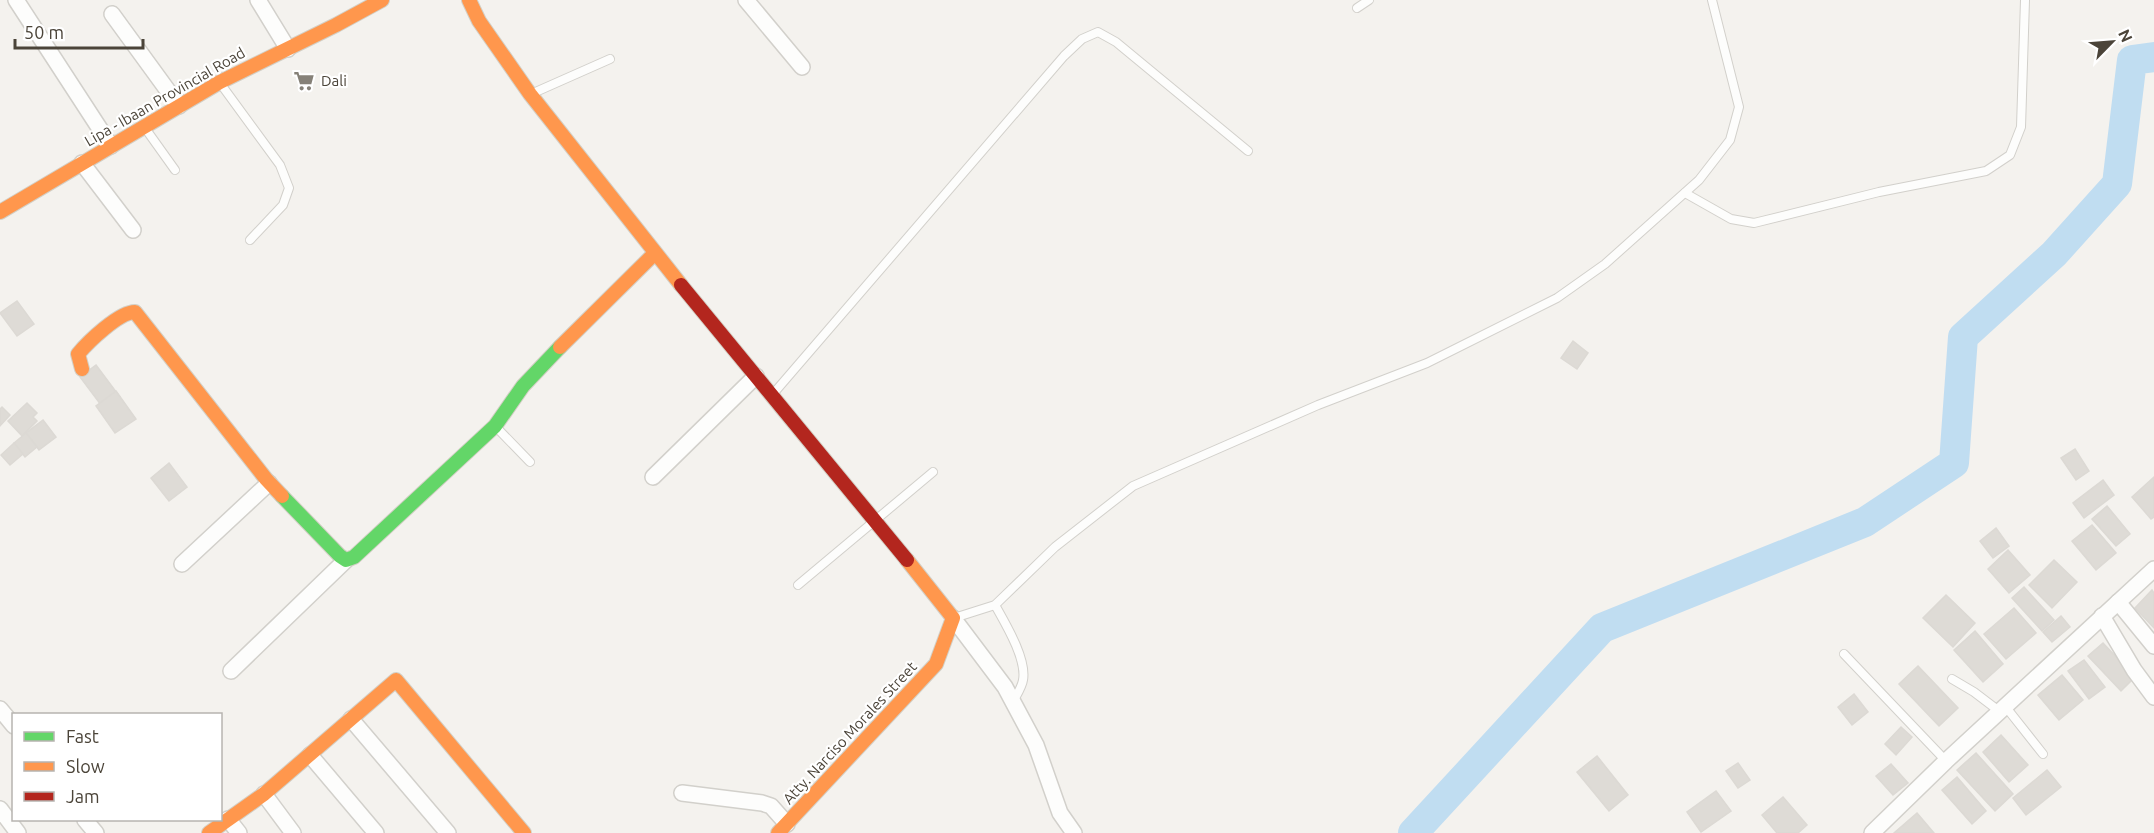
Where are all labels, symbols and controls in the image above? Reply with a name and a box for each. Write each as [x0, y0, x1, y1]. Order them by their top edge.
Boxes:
scale bar [15, 12, 142, 50]
north arrow [2082, 12, 2142, 72]
text: 50 m [24, 22, 64, 42]
text: N [2115, 26, 2136, 45]
street label: Lipa - Ibaan Provincial Road [82, 44, 248, 149]
supermarket icon: Dali [292, 69, 316, 93]
place label: Dali [321, 72, 347, 89]
street label: Atty. Narciso Morales Street [779, 658, 920, 807]
legend [12, 713, 222, 821]
text: Fast [66, 726, 99, 746]
text: Slow [66, 756, 105, 776]
text: Jam [66, 786, 100, 806]

